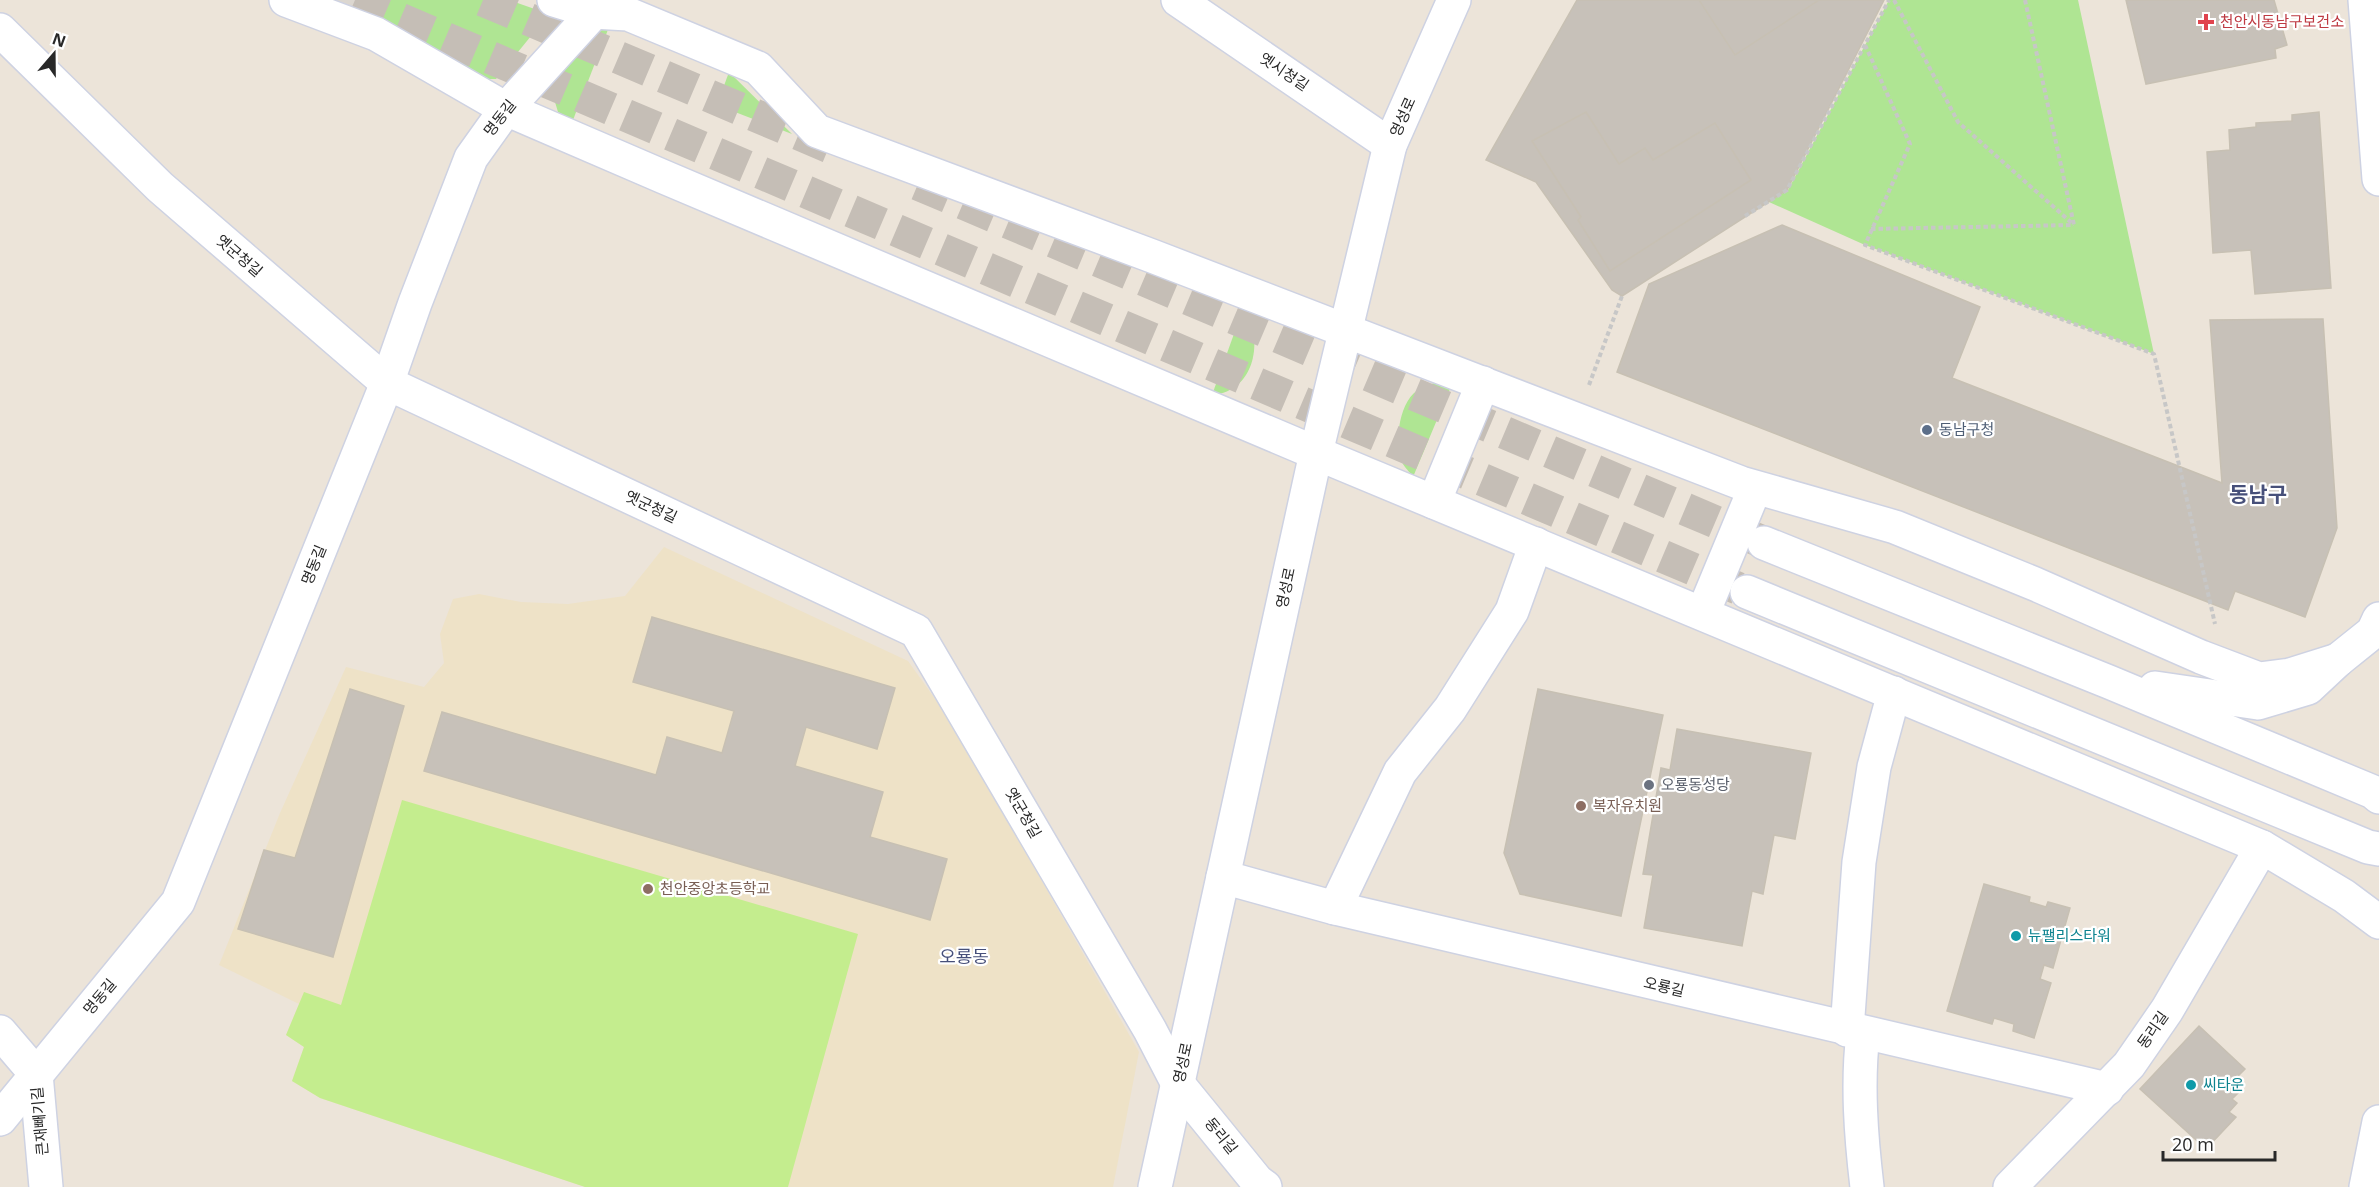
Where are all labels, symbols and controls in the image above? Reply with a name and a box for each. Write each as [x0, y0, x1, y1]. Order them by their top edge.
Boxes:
place label: 천안시동남구보건소 [2220, 11, 2344, 31]
marker: 천안시동남구보건소 [2197, 13, 2215, 31]
north arrow [24, 24, 84, 84]
text: N [49, 27, 69, 52]
street label: 옛시청길 [1256, 47, 1313, 95]
street label: 영성로 [1385, 94, 1420, 140]
street label: 명동길 [479, 95, 520, 140]
street label: 옛군청길 [212, 230, 267, 281]
place label: 동남구청 [1939, 419, 1994, 439]
marker: 동남구청 [1920, 423, 1934, 437]
district label: 동남구 [2229, 480, 2287, 508]
street label: 옛군청길 [622, 485, 681, 527]
street label: 명동길 [296, 542, 330, 588]
street label: 영성로 [1271, 565, 1299, 610]
place label: 오룡동성당 [1661, 774, 1730, 794]
marker: 오룡동성당 [1642, 778, 1656, 792]
street label: 옛군청길 [1001, 784, 1046, 841]
place label: 복자유치원 [1593, 795, 1662, 815]
marker: 복자유치원 [1574, 799, 1588, 813]
place label: 천안중앙초등학교 [660, 878, 770, 898]
marker: 천안중앙초등학교 [641, 882, 655, 896]
place label: 뉴팰리스타워 [2028, 925, 2111, 945]
marker: 뉴팰리스타워 [2009, 929, 2023, 943]
district label: 오룡동 [939, 944, 989, 968]
street label: 오룡길 [1642, 972, 1687, 1000]
street label: 명동길 [78, 974, 120, 1019]
street label: 동리길 [2132, 1007, 2172, 1052]
street label: 영성로 [1168, 1040, 1196, 1085]
place label: 씨타운 [2203, 1074, 2244, 1094]
marker: 씨타운 [2184, 1078, 2198, 1092]
street label: 큰재빼기길 [26, 1086, 52, 1156]
street label: 동리길 [1201, 1113, 1243, 1158]
scale bar [2163, 1124, 2276, 1162]
text: 20 m [2172, 1132, 2214, 1156]

